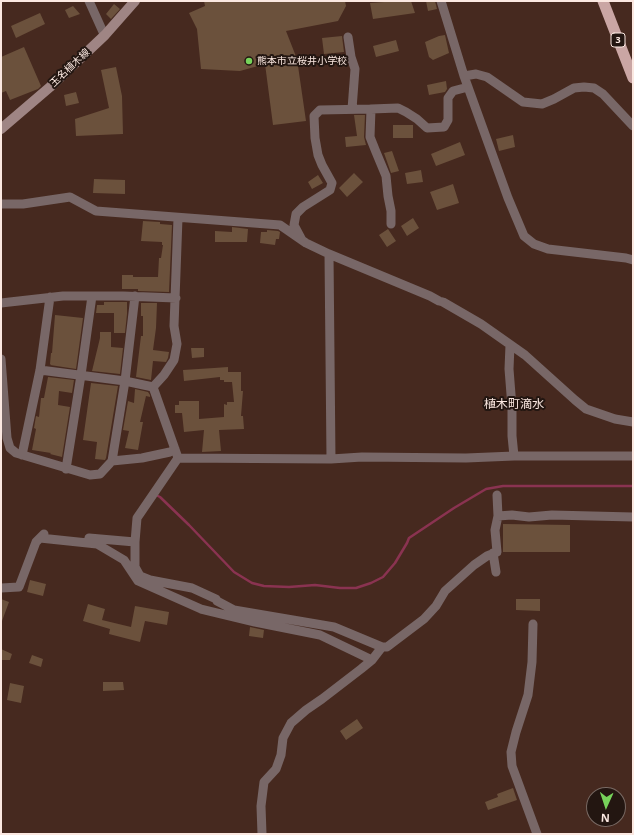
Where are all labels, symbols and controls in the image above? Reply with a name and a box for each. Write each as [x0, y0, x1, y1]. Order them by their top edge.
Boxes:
road number: 3 [611, 33, 625, 47]
street label: 玉名植木線 [48, 47, 92, 89]
place label: 熊本市立桜井小学校 [257, 55, 347, 67]
marker: 熊本市立桜井小学校 [244, 56, 254, 66]
district label: 植木町滴水 [484, 398, 544, 412]
north arrow [586, 787, 626, 827]
text: N [601, 811, 610, 826]

